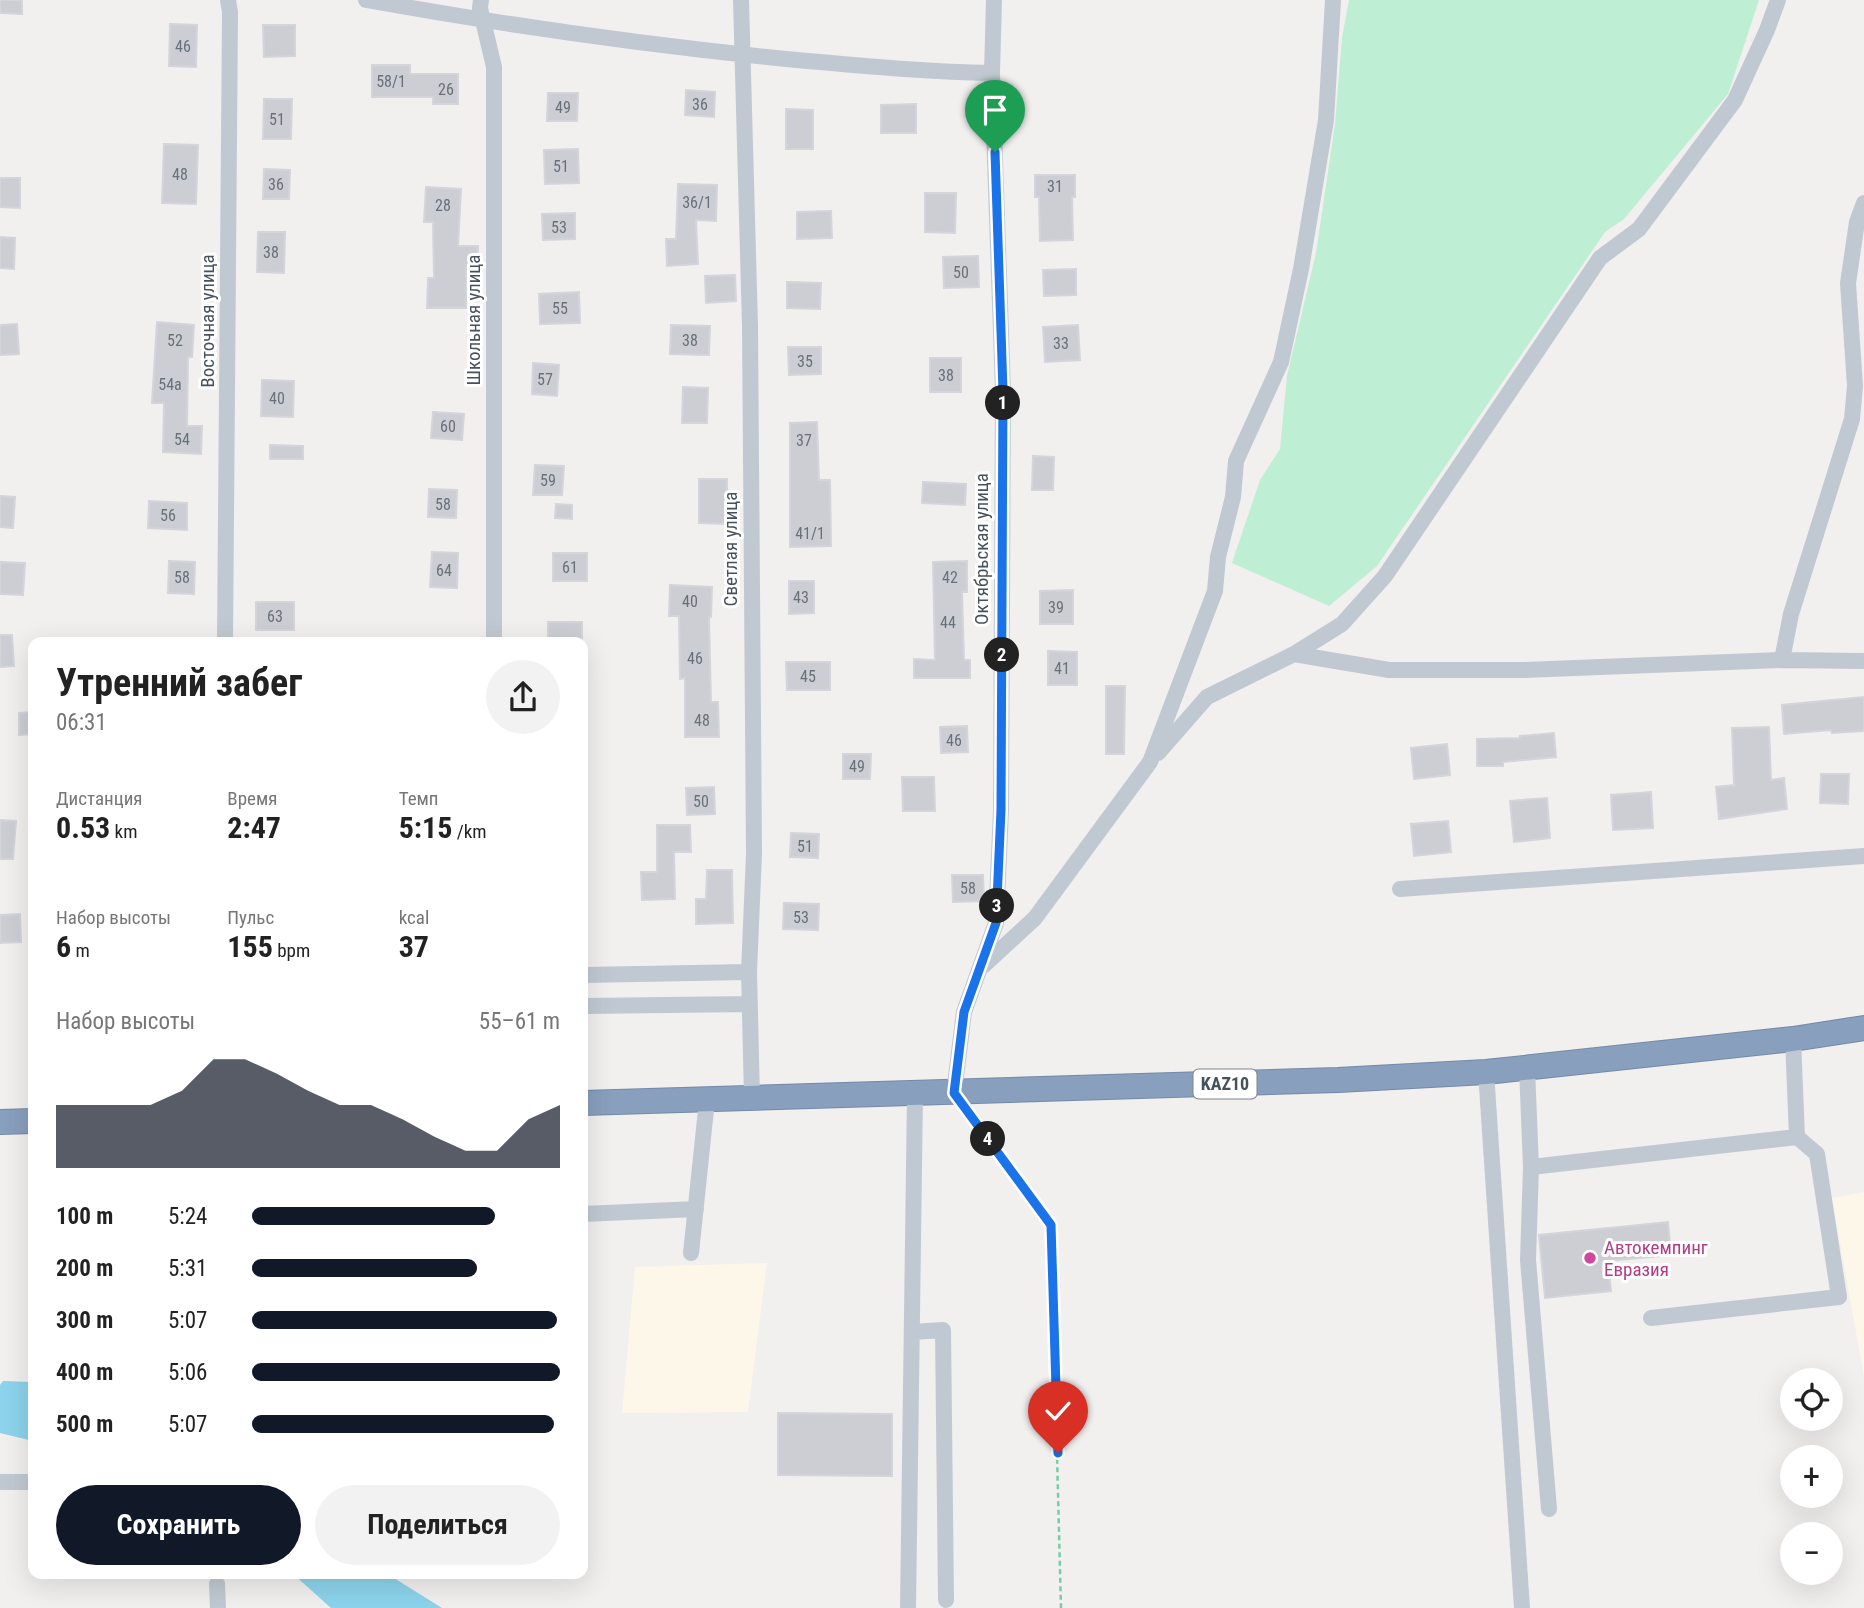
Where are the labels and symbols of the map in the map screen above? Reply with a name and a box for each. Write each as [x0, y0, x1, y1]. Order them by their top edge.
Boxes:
house number: 46 [175, 37, 191, 56]
house number: 58/1 [376, 72, 406, 91]
house number: 26 [438, 80, 454, 99]
pin [965, 80, 1025, 152]
house number: 36 [692, 95, 708, 114]
house number: 49 [555, 98, 571, 117]
house number: 51 [269, 110, 285, 129]
house number: 51 [553, 157, 569, 176]
house number: 48 [172, 165, 188, 184]
house number: 36 [268, 175, 284, 194]
house number: 31 [1047, 177, 1063, 196]
house number: 36/1 [682, 193, 712, 212]
house number: 28 [435, 196, 451, 215]
house number: 53 [551, 218, 567, 237]
house number: 38 [263, 243, 279, 262]
street label: Восточная улица [196, 254, 219, 388]
street label: Школьная улица [462, 255, 485, 385]
house number: 50 [953, 263, 969, 282]
house number: 55 [552, 299, 568, 318]
house number: 52 [167, 331, 183, 350]
house number: 38 [682, 331, 698, 350]
house number: 33 [1053, 334, 1069, 353]
house number: 35 [797, 352, 813, 371]
house number: 38 [938, 366, 954, 385]
house number: 57 [537, 370, 553, 389]
house number: 54а [158, 375, 182, 394]
pin: 1 [986, 386, 1020, 420]
house number: 40 [269, 389, 285, 408]
house number: 60 [440, 417, 456, 436]
house number: 54 [174, 430, 190, 449]
house number: 37 [796, 431, 812, 450]
house number: 59 [540, 471, 556, 490]
street label: Октябрьская улица [970, 473, 993, 625]
street label: Светлая улица [719, 492, 742, 606]
house number: 58 [435, 495, 451, 514]
house number: 56 [160, 506, 176, 525]
house number: 41/1 [795, 524, 825, 543]
house number: 61 [562, 558, 578, 577]
house number: 64 [436, 561, 452, 580]
house number: 58 [174, 568, 190, 587]
house number: 42 [942, 568, 958, 587]
house number: 43 [793, 588, 809, 607]
house number: 40 [682, 592, 698, 611]
house number: 39 [1048, 598, 1064, 617]
house number: 63 [267, 607, 283, 626]
house number: 44 [940, 613, 956, 632]
pin: 2 [984, 638, 1020, 672]
house number: 46 [687, 649, 703, 668]
house number: 41 [1054, 659, 1070, 678]
house number: 45 [800, 667, 816, 686]
house number: 48 [694, 711, 710, 730]
house number: 46 [946, 731, 962, 750]
house number: 49 [849, 757, 865, 776]
house number: 50 [693, 792, 709, 811]
house number: 51 [797, 837, 813, 856]
house number: 58 [960, 879, 976, 898]
pin: 3 [979, 888, 1014, 923]
house number: 53 [793, 908, 809, 927]
road number: KAZ10 [1194, 1070, 1256, 1098]
pin: 4 [970, 1122, 1006, 1156]
place label: Автокемпинг Евразия [1604, 1236, 1708, 1281]
marker: Автокемпинг Евразия [1582, 1250, 1598, 1266]
pin [1028, 1381, 1088, 1453]

